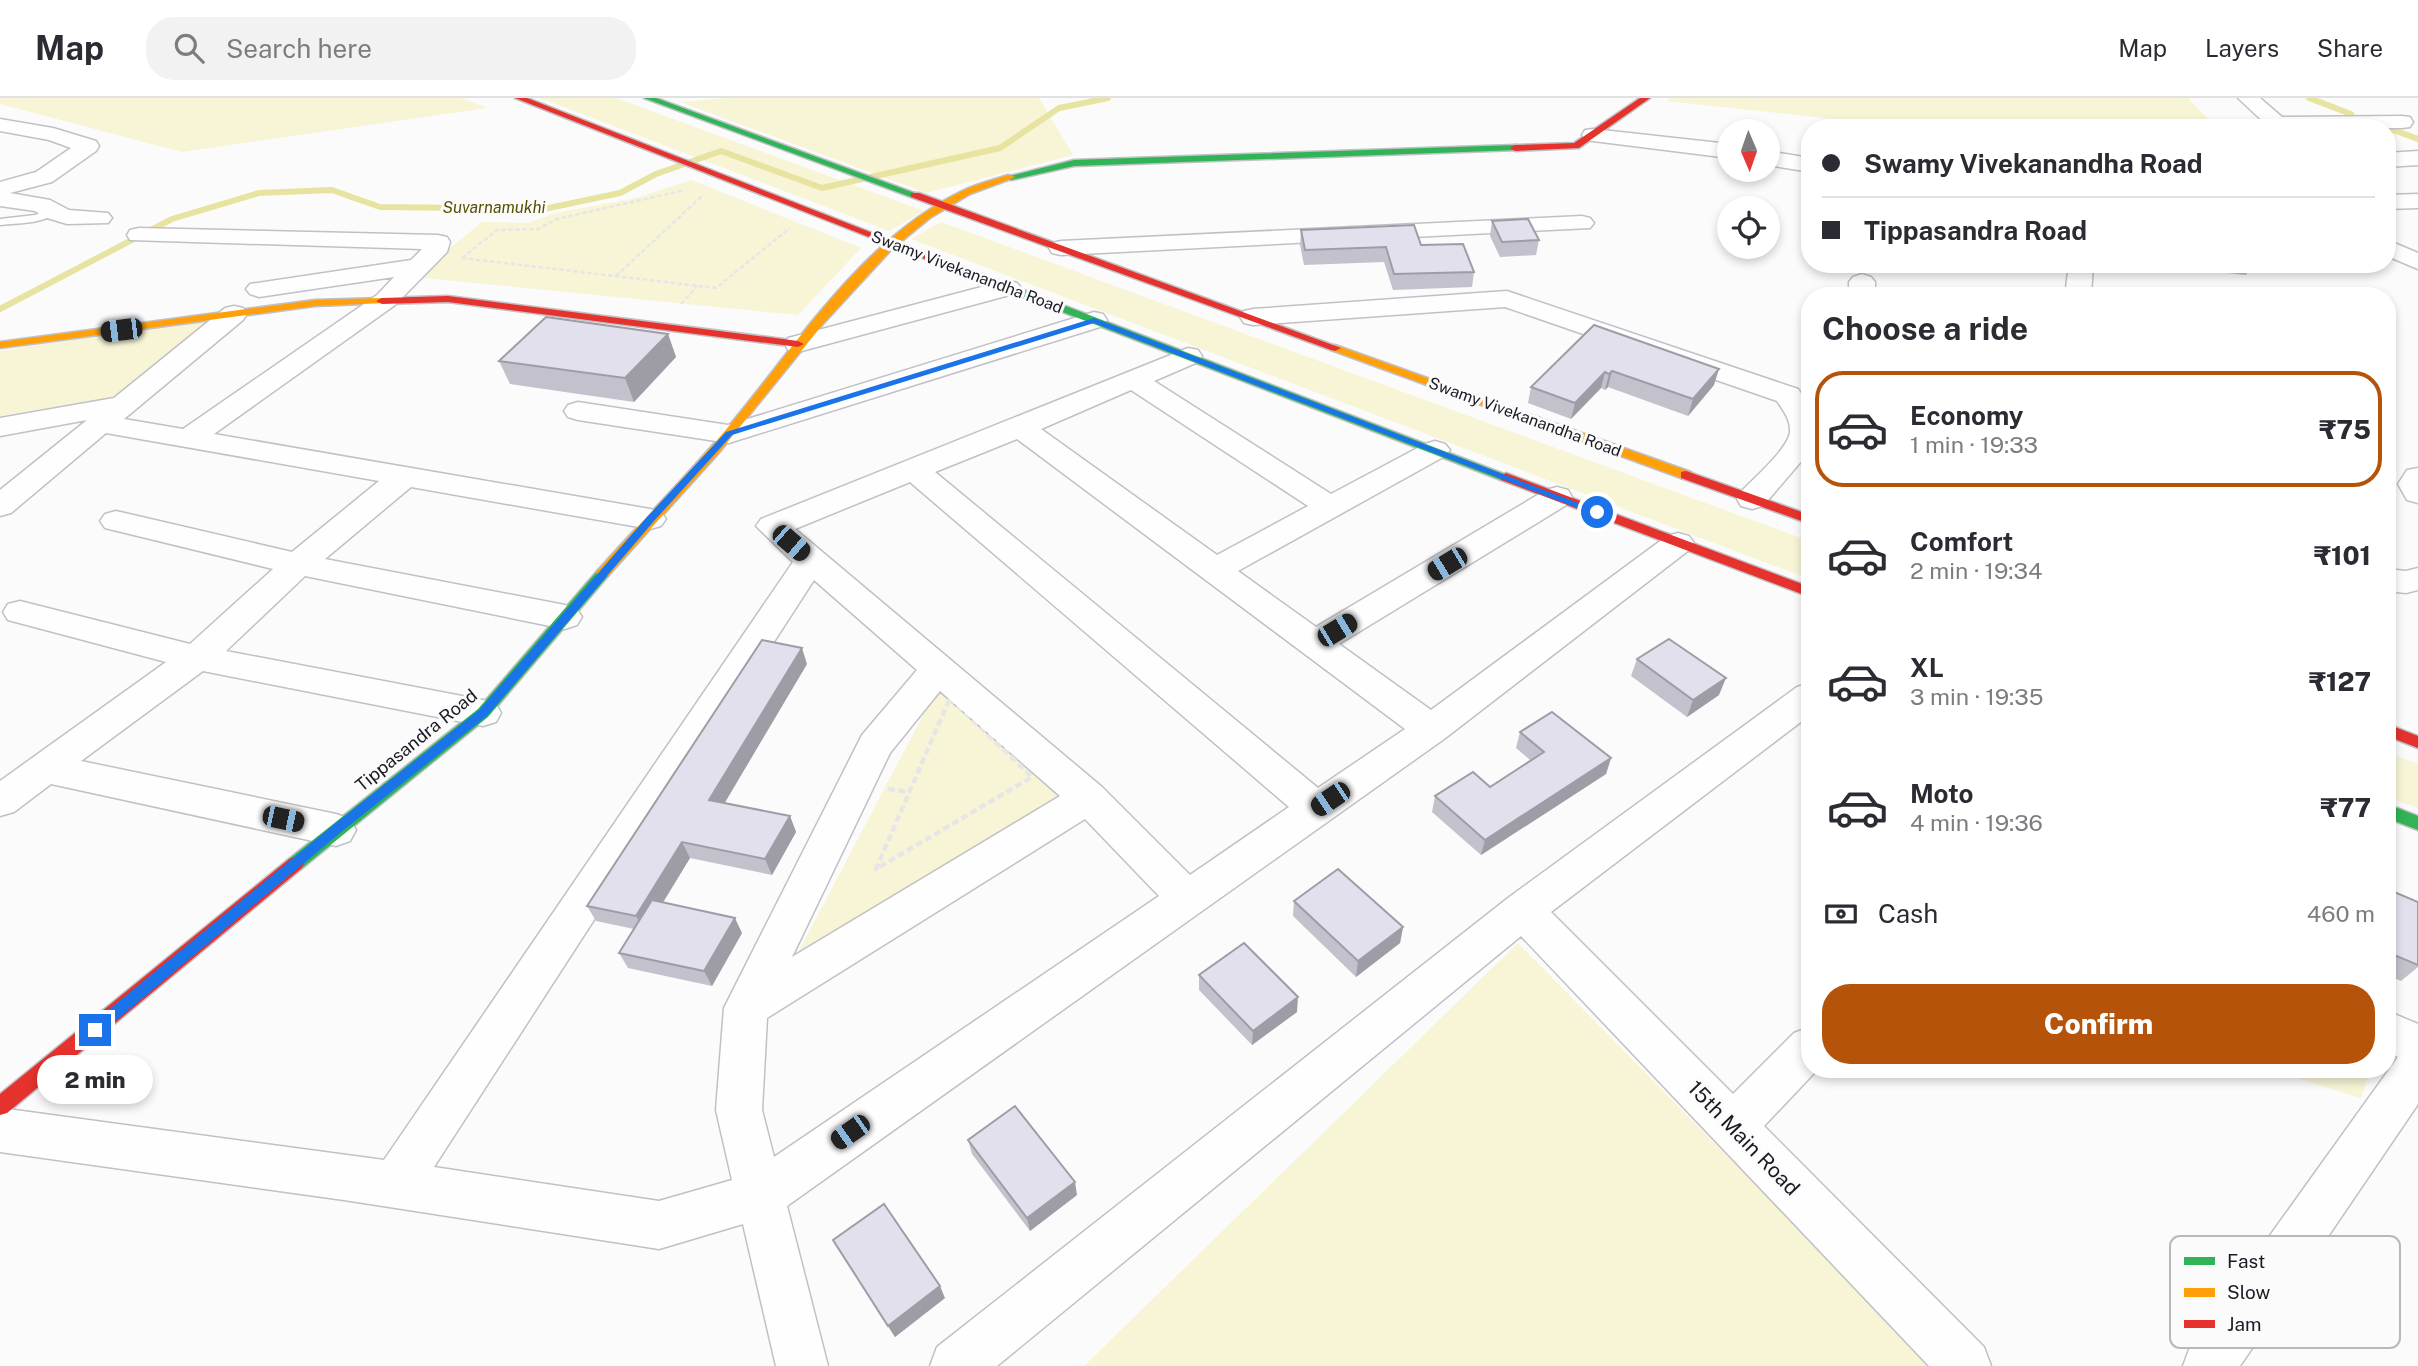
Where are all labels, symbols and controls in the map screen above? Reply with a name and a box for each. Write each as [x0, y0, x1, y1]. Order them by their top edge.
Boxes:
search box [146, 17, 636, 80]
text: Map [35, 29, 104, 67]
icon: search [170, 29, 208, 67]
text: Search here [226, 33, 372, 64]
text: Map [2118, 34, 2167, 62]
text: Layers [2205, 34, 2279, 62]
text: Share [2317, 34, 2383, 62]
north arrow [1717, 119, 1780, 182]
map controls [1717, 119, 1780, 259]
text: Swamy Vivekanandha Road [1864, 148, 2203, 179]
button: locate [1717, 196, 1780, 259]
water label: Suvarnamukhi [443, 198, 546, 217]
text: Tippasandra Road [1864, 215, 2087, 246]
street label: Swamy Vivekanandha Road [869, 227, 1065, 317]
text: Choose a ride [1822, 310, 2028, 347]
car [99, 317, 144, 343]
street label: Swamy Vivekanandha Road [1426, 373, 1624, 461]
icon: car [1826, 398, 1889, 461]
text: Economy [1910, 400, 2023, 431]
text: ₹75 [2319, 414, 2371, 445]
text: 1 min · 19:33 [1910, 431, 2038, 458]
route start [1581, 496, 1613, 528]
car [769, 521, 814, 565]
icon: car [1826, 524, 1889, 587]
text: Comfort [1910, 526, 2013, 557]
text: ₹101 [2314, 540, 2371, 571]
car [1424, 544, 1471, 584]
text: 2 min · 19:34 [1910, 557, 2042, 584]
car [1314, 610, 1361, 650]
icon: car [1826, 650, 1889, 713]
text: XL [1910, 652, 1944, 683]
text: ₹127 [2309, 666, 2371, 697]
text: 3 min · 19:35 [1910, 683, 2044, 710]
street label: Tippasandra Road [351, 684, 481, 796]
icon: car [1826, 776, 1889, 839]
text: Moto [1910, 778, 1973, 809]
car [1307, 779, 1354, 819]
text: ₹77 [2320, 792, 2371, 823]
car [261, 804, 306, 834]
text: 4 min · 19:36 [1910, 809, 2043, 836]
icon: cash [1822, 895, 1860, 933]
text: Cash [1878, 898, 1938, 929]
text: 460 m [2307, 900, 2375, 927]
button: Confirm [1822, 984, 2375, 1064]
route end [79, 1014, 111, 1046]
callout: 2 min [37, 1054, 153, 1104]
text: 2 min [64, 1066, 126, 1093]
street label: 15th Main Road [1683, 1075, 1805, 1201]
car [827, 1111, 874, 1153]
legend [2170, 1236, 2400, 1348]
text: Fast [2227, 1250, 2265, 1272]
text: Slow [2227, 1281, 2271, 1303]
text: Jam [2227, 1313, 2261, 1335]

